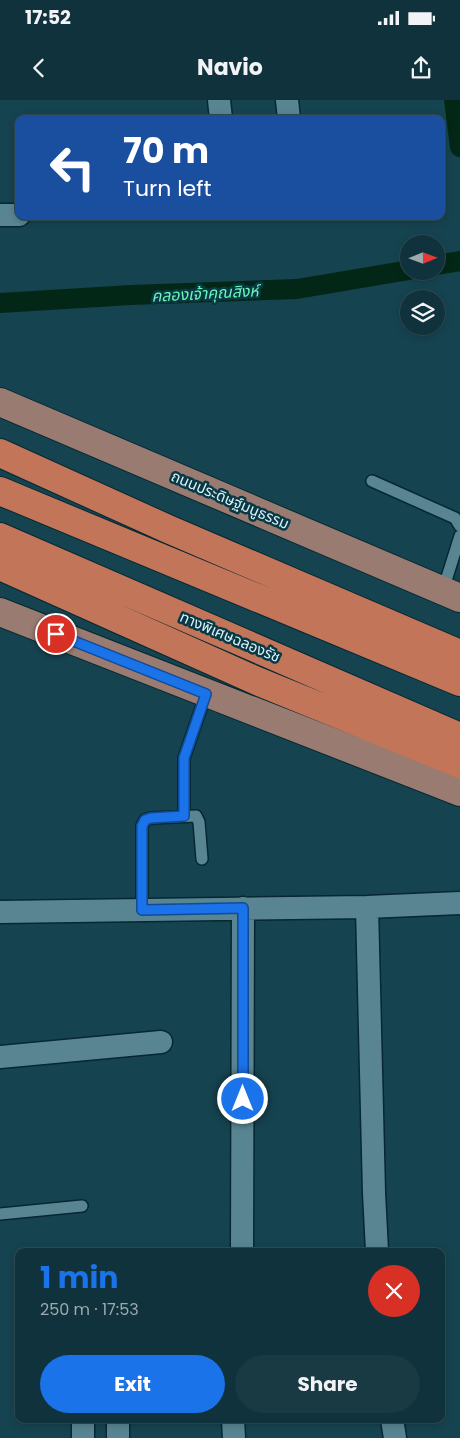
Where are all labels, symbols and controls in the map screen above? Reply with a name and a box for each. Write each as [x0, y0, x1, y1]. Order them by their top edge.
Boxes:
text: 17:52 [25, 4, 71, 31]
text: Navio [197, 52, 263, 83]
icon: back [25, 54, 53, 82]
icon: share [407, 54, 435, 82]
text: 70 m [123, 126, 209, 175]
icon: left [40, 135, 105, 200]
text: Turn left [123, 173, 211, 204]
north arrow [400, 235, 445, 280]
map controls [400, 235, 445, 335]
water label: คลองเจ้าคุณสิงห์ [151, 279, 263, 308]
button: layers [400, 290, 445, 335]
street label: ถนนประดิษฐ์มนูธรรม [168, 465, 292, 534]
street label: ทางพิเศษฉลองรัช [177, 606, 283, 667]
pin [35, 613, 77, 655]
icon: arrive [42, 620, 70, 648]
position arrow [216, 1072, 268, 1124]
text: 1 min [40, 1256, 118, 1299]
button: close [368, 1265, 420, 1317]
text: 250 m · 17:53 [40, 1298, 139, 1321]
button: Exit [40, 1355, 225, 1413]
button: Share [235, 1355, 420, 1413]

